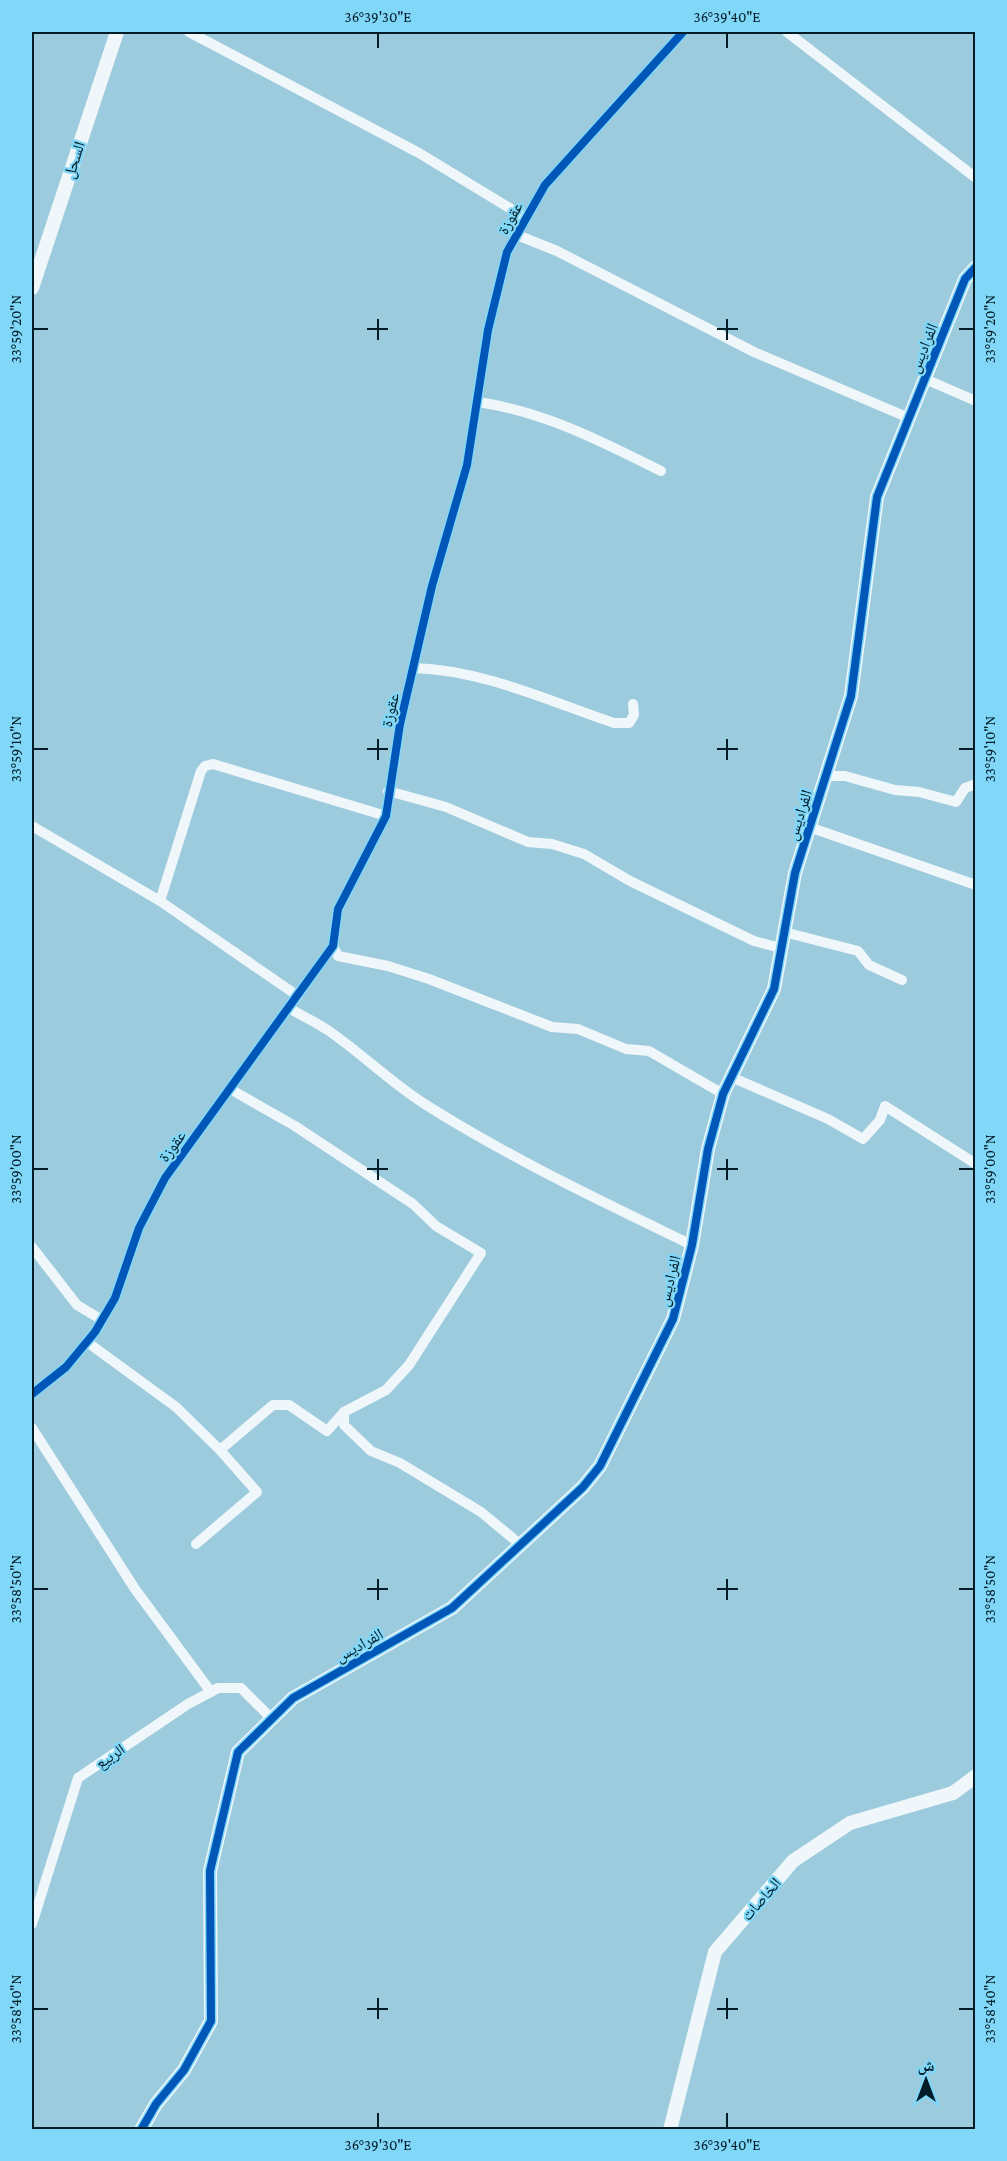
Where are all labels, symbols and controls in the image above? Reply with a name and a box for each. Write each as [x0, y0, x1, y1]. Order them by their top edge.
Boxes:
text: 36°39'30"E [345, 9, 411, 25]
text: 36°39'40"E [694, 9, 760, 25]
street label: السحل [60, 139, 90, 181]
street label: عقوزة [494, 199, 527, 238]
text: 33°59'20"N [8, 295, 24, 363]
text: 33°59'20"N [982, 295, 998, 363]
street label: الفراديس [905, 321, 942, 376]
street label: عقوزة [378, 691, 403, 729]
text: 33°59'10"N [8, 716, 24, 782]
text: 33°59'10"N [982, 716, 998, 782]
street label: الفراديس [783, 788, 817, 843]
street label: عقوزة [155, 1127, 190, 1166]
text: 33°59'00"N [8, 1134, 24, 1204]
text: 33°59'00"N [982, 1134, 998, 1204]
street label: الفراديس [654, 1254, 685, 1309]
text: 33°58'50"N [8, 1555, 24, 1623]
text: 33°58'50"N [982, 1555, 998, 1623]
street label: الفراديس [332, 1625, 387, 1667]
street label: الربيع [92, 1740, 129, 1774]
street label: الخاصات [738, 1874, 784, 1924]
text: 33°58'40"N [8, 1975, 24, 2043]
text: 33°58'40"N [982, 1975, 998, 2043]
north arrow [896, 2050, 956, 2110]
text: ش [918, 2057, 935, 2075]
text: 36°39'30"E [345, 2137, 411, 2153]
text: 36°39'40"E [694, 2137, 760, 2153]

